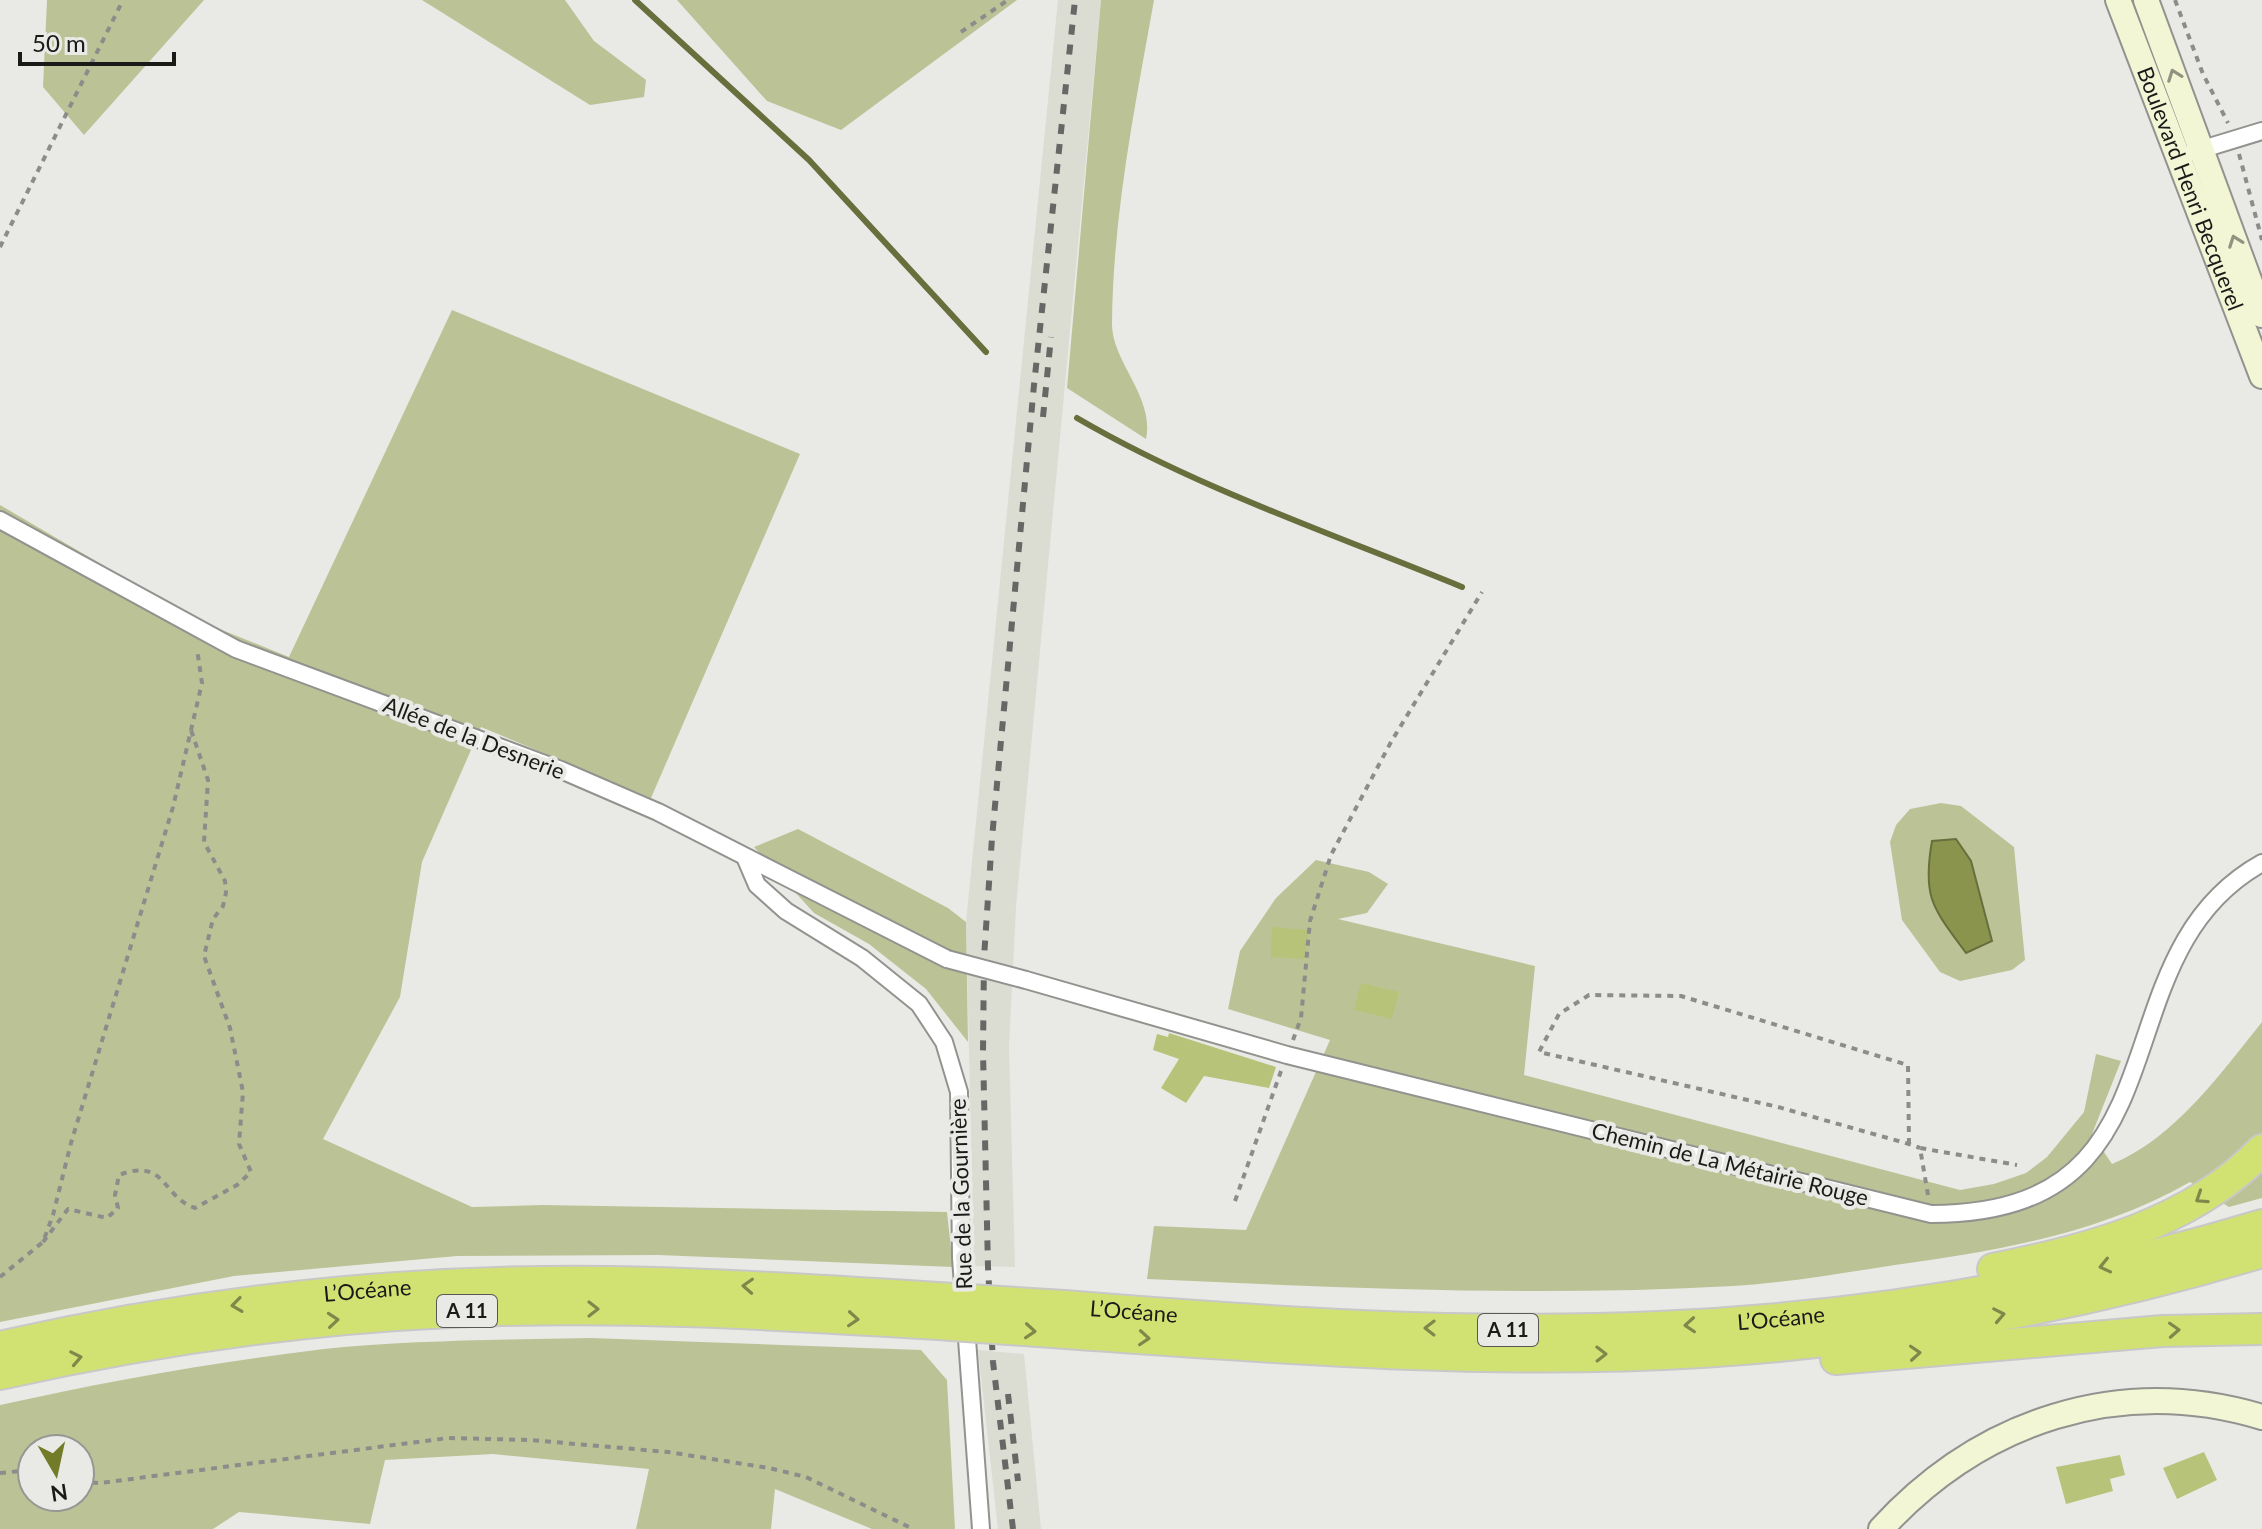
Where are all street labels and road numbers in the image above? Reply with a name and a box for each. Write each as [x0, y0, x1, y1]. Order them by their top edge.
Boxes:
street label: Boulevard Henri Becquerel [2132, 63, 2250, 314]
street label: Allée de la Desnerie [380, 691, 569, 785]
street label: Rue de la Gournière [944, 1098, 977, 1290]
street label: Chemin de La Métairie Rouge [1589, 1116, 1871, 1211]
street label: L’Océane [322, 1273, 412, 1307]
street label: L’Océane [1089, 1294, 1179, 1328]
road number: A 11 [437, 1295, 497, 1327]
street label: L’Océane [1736, 1300, 1826, 1335]
road number: A 11 [1478, 1314, 1538, 1346]

